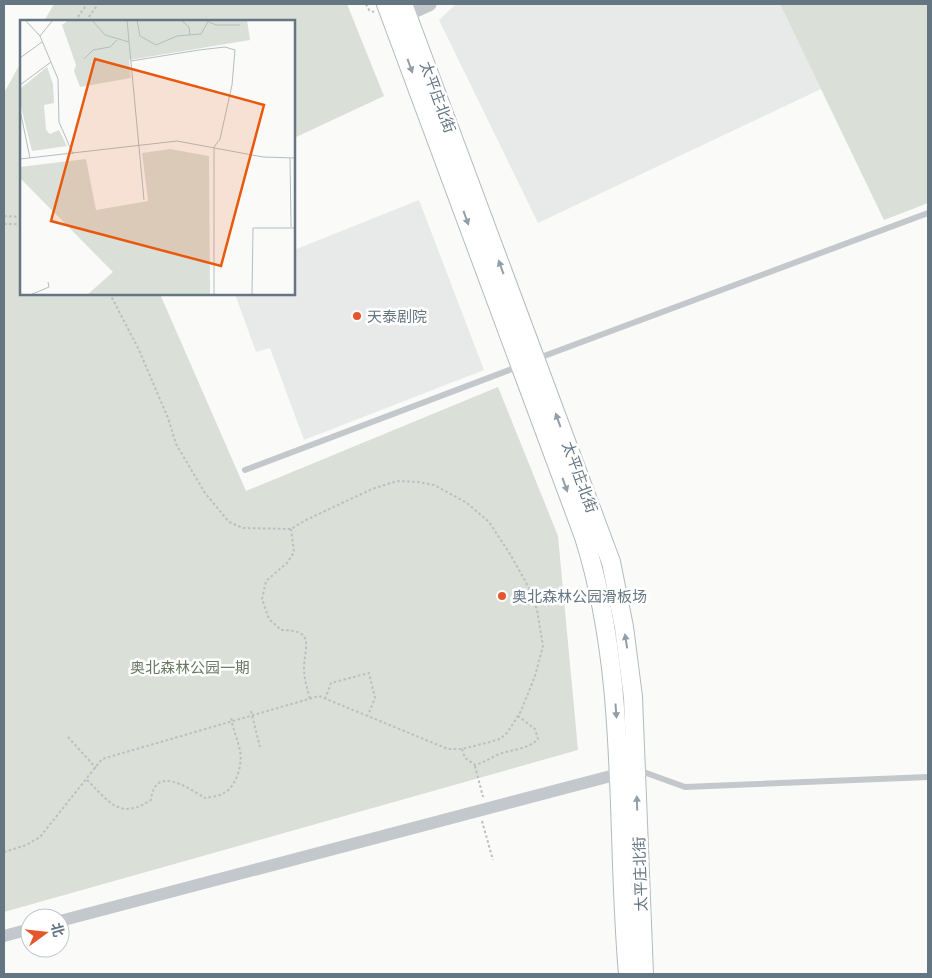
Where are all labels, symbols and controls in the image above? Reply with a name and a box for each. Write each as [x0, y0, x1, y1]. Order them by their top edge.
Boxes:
inset map [20, 20, 295, 295]
street label: 太平庄北街 [415, 58, 461, 136]
one-way arrow [406, 59, 414, 74]
one-way arrow [462, 211, 470, 226]
one-way arrow [497, 260, 504, 275]
place label: 天泰剧院 [367, 306, 427, 327]
marker: 天泰剧院 [351, 310, 363, 322]
one-way arrow [554, 412, 561, 427]
street label: 太平庄北街 [557, 438, 603, 516]
one-way arrow [562, 478, 569, 493]
place label: 奥北森林公园滑板场 [512, 586, 647, 607]
marker: 奥北森林公园滑板场 [496, 590, 508, 602]
one-way arrow [622, 633, 630, 649]
park label: 奥北森林公园一期 [130, 657, 250, 678]
one-way arrow [612, 704, 620, 720]
one-way arrow [633, 795, 641, 811]
street label: 太平庄北街 [628, 836, 652, 912]
north arrow [20, 908, 70, 958]
text: 北 [47, 921, 68, 939]

